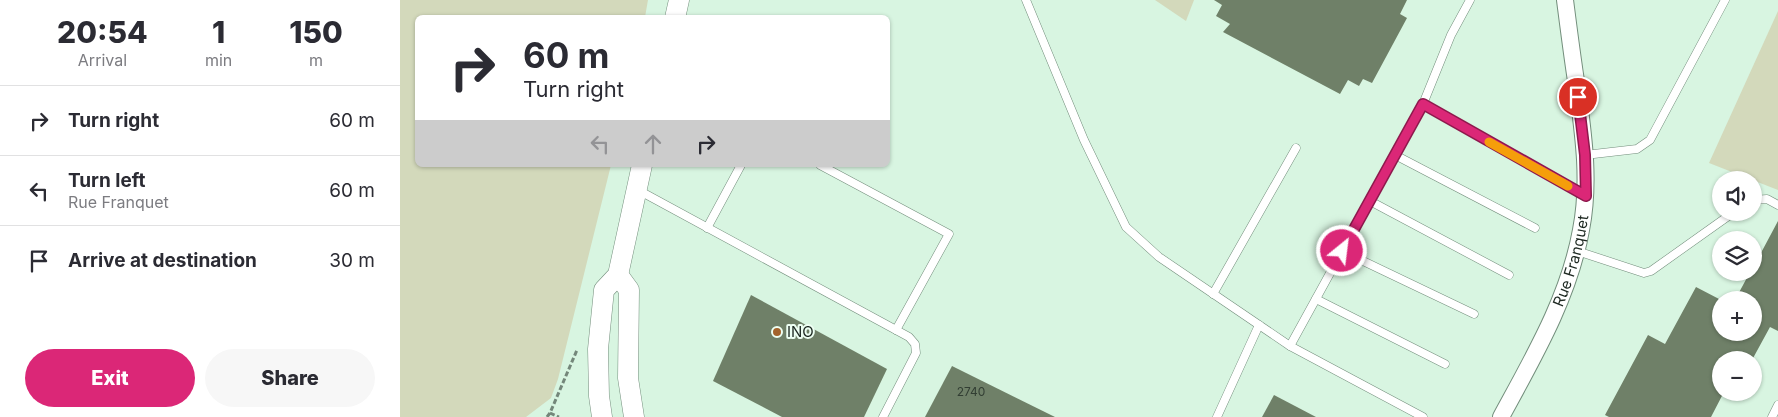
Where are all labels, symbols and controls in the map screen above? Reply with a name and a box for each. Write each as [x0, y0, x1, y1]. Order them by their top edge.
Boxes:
text: 20:54 [57, 14, 148, 50]
text: 1 [212, 14, 225, 50]
text: 150 [289, 14, 343, 50]
text: 60 m [523, 34, 610, 76]
icon: right [440, 35, 505, 100]
text: Arrival [78, 50, 127, 70]
text: min [205, 50, 232, 70]
text: m [309, 50, 323, 70]
text: Turn right [523, 76, 624, 102]
pin [1557, 76, 1599, 118]
icon: arrive [1564, 83, 1592, 111]
icon: right [25, 107, 53, 135]
text: Turn right [68, 109, 159, 132]
text: 60 m [329, 109, 375, 132]
icon: left [586, 130, 614, 158]
icon: ahead [639, 130, 667, 158]
icon: right [692, 130, 720, 158]
text: Turn left [68, 169, 146, 192]
map controls [1712, 171, 1762, 401]
button: sound [1712, 171, 1762, 221]
icon: left [25, 177, 53, 205]
text: 60 m [329, 179, 375, 202]
text: Rue Franquet [68, 192, 169, 212]
street label: Rue Franquet [1548, 214, 1592, 309]
position arrow [1315, 224, 1367, 276]
button: layers [1712, 231, 1762, 281]
icon: arrive [25, 247, 53, 275]
text: Arrive at destination [68, 249, 257, 272]
text: 30 m [329, 249, 375, 272]
button: + [1712, 291, 1762, 341]
place label: INO [787, 322, 814, 341]
marker: INO [771, 326, 783, 338]
button: Exit [25, 349, 195, 407]
button: Share [205, 349, 375, 407]
button: − [1712, 351, 1762, 401]
house number: 2740 [957, 384, 985, 399]

